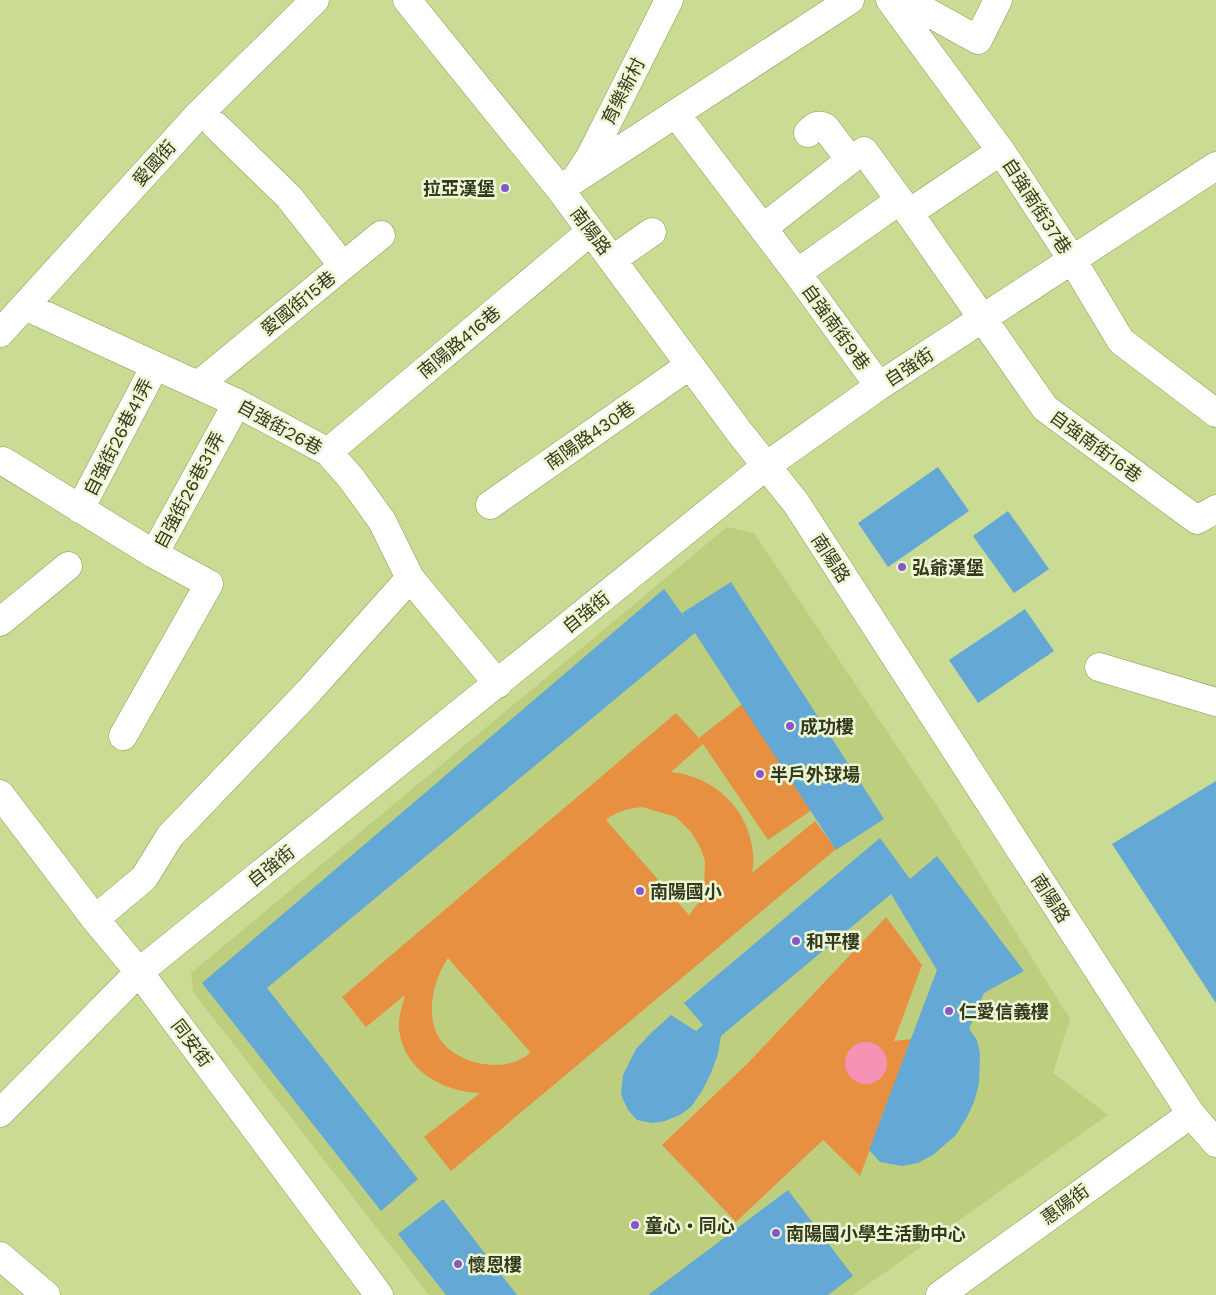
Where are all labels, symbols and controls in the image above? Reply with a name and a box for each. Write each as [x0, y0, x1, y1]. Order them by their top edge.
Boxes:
street label: 育樂新村 [597, 54, 649, 128]
street label: 愛國街 [128, 136, 180, 190]
street label: 自強南街37巷 [998, 154, 1076, 258]
place label: 拉亞漢堡 [423, 178, 495, 199]
marker: 拉亞漢堡 [499, 182, 511, 194]
street label: 南陽路 [566, 203, 616, 259]
street label: 愛國街15巷 [257, 267, 339, 339]
street label: 自強南街9巷 [798, 280, 874, 374]
street label: 南陽路416巷 [414, 302, 504, 382]
street label: 自強街 [881, 343, 937, 391]
street label: 自強街26巷41弄 [79, 375, 157, 499]
street label: 自強街26巷 [234, 395, 326, 459]
street label: 南陽路430巷 [541, 396, 639, 474]
street label: 自強南街16巷 [1046, 406, 1146, 486]
street label: 自強街26巷31弄 [149, 428, 229, 552]
street label: 南陽路 [807, 530, 855, 586]
place label: 弘爺漢堡 [912, 557, 984, 578]
marker: 弘爺漢堡 [896, 561, 908, 573]
street label: 自強街 [558, 587, 614, 637]
place label: 成功樓 [800, 716, 854, 737]
marker: 成功樓 [784, 720, 796, 732]
place label: 半戶外球場 [770, 764, 860, 785]
marker: 半戶外球場 [754, 768, 766, 780]
street label: 自強街 [243, 841, 299, 891]
street label: 南陽路 [1027, 870, 1075, 926]
place label: 南陽國小 [650, 881, 722, 902]
marker: 南陽國小 [634, 885, 646, 897]
place label: 和平樓 [806, 931, 860, 952]
marker: 和平樓 [790, 935, 802, 947]
place label: 仁愛信義樓 [959, 1001, 1049, 1022]
marker: 仁愛信義樓 [943, 1005, 955, 1017]
street label: 同安街 [167, 1015, 217, 1071]
street label: 惠陽街 [1037, 1180, 1093, 1228]
place label: 童心‧同心 [645, 1215, 735, 1236]
marker: 童心‧同心 [629, 1219, 641, 1231]
place label: 南陽國小學生活動中心 [786, 1223, 966, 1244]
marker: 南陽國小學生活動中心 [770, 1227, 782, 1239]
place label: 懷恩樓 [468, 1254, 522, 1275]
marker: 懷恩樓 [452, 1258, 464, 1270]

